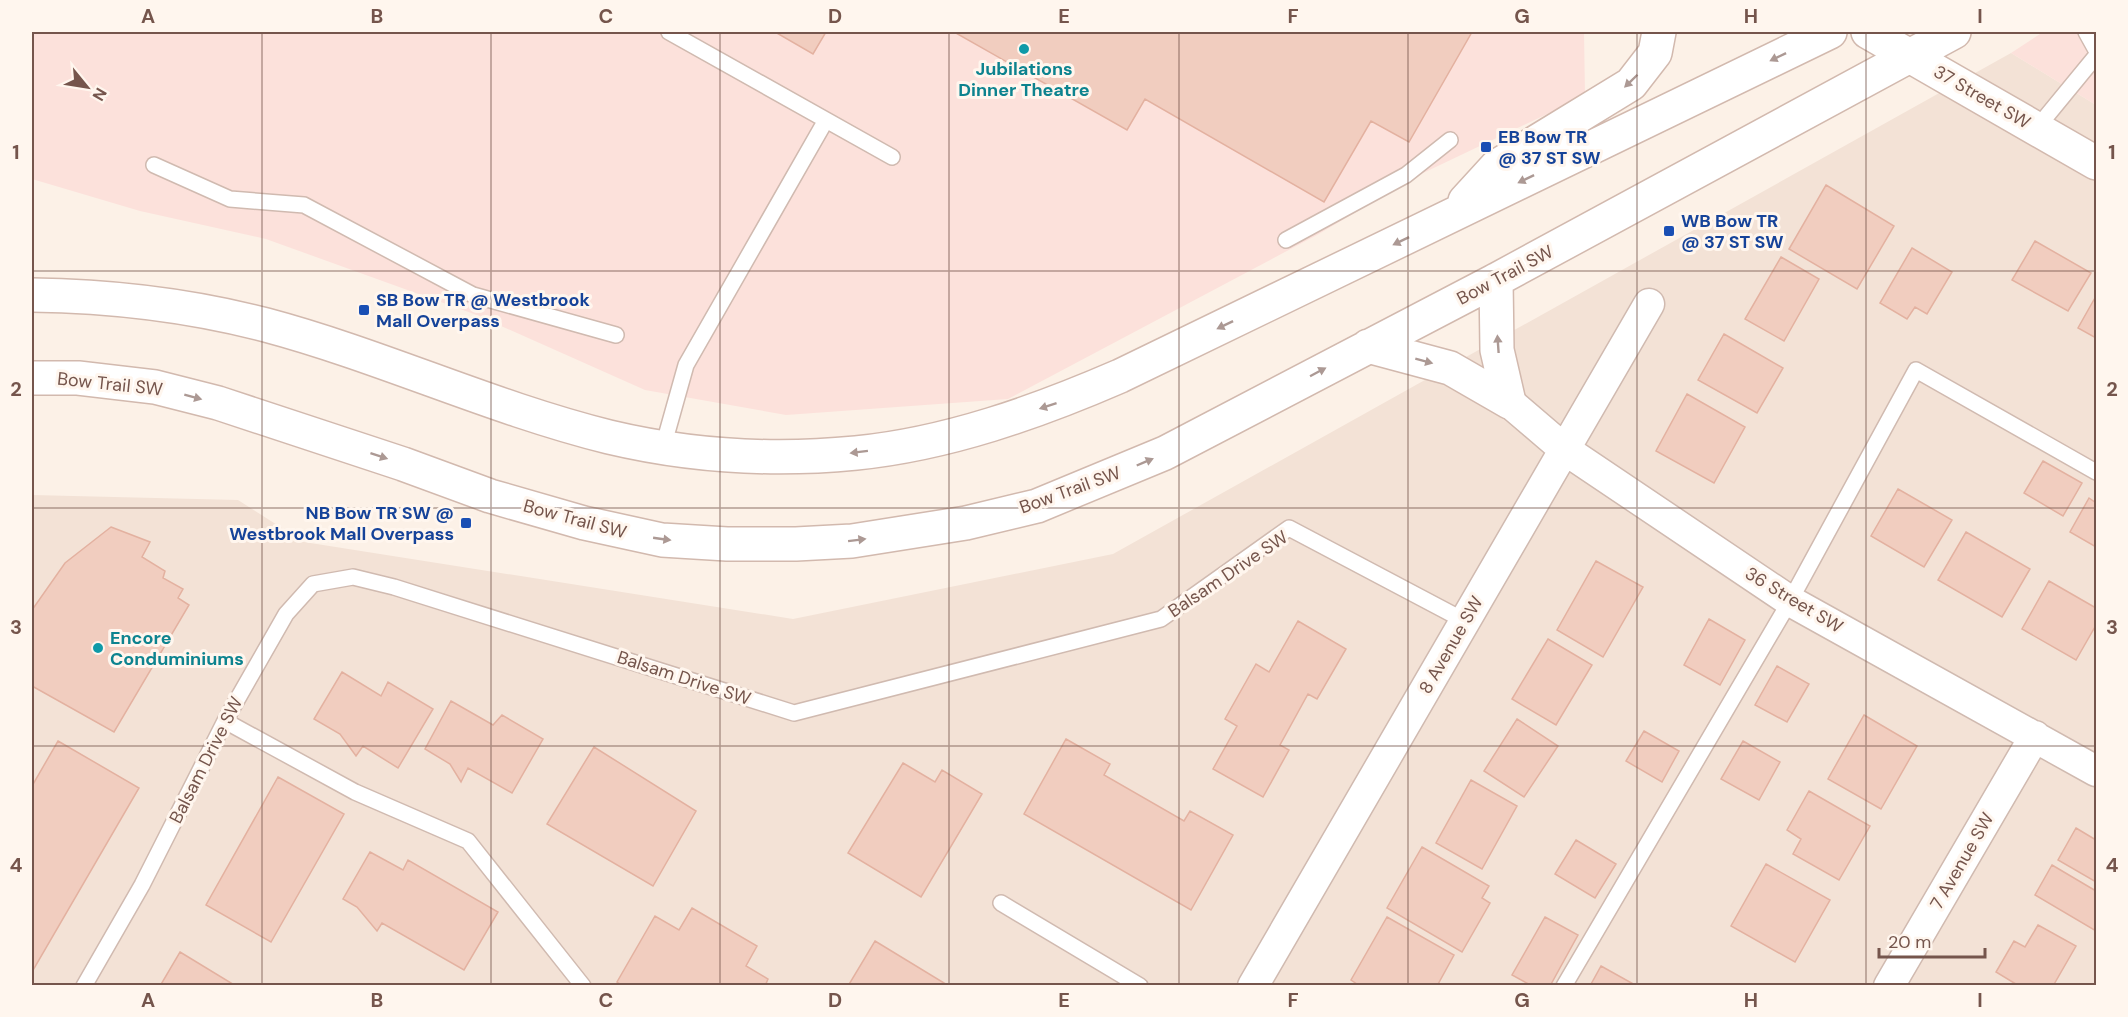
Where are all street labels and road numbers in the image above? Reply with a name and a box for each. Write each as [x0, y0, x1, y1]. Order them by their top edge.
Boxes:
street label: 37 Street SW [1929, 60, 2035, 134]
street label: Bow Trail SW [1453, 240, 1557, 310]
street label: Bow Trail SW [56, 367, 164, 401]
street label: Bow Trail SW [1016, 461, 1124, 519]
street label: Bow Trail SW [521, 494, 629, 544]
street label: Balsam Drive SW [1164, 525, 1292, 623]
street label: 36 Street SW [1741, 561, 1847, 639]
street label: 8 Avenue SW [1413, 592, 1489, 698]
street label: Balsam Drive SW [614, 645, 754, 711]
street label: Balsam Drive SW [164, 692, 248, 828]
street label: 7 Avenue SW [1925, 808, 1999, 914]

